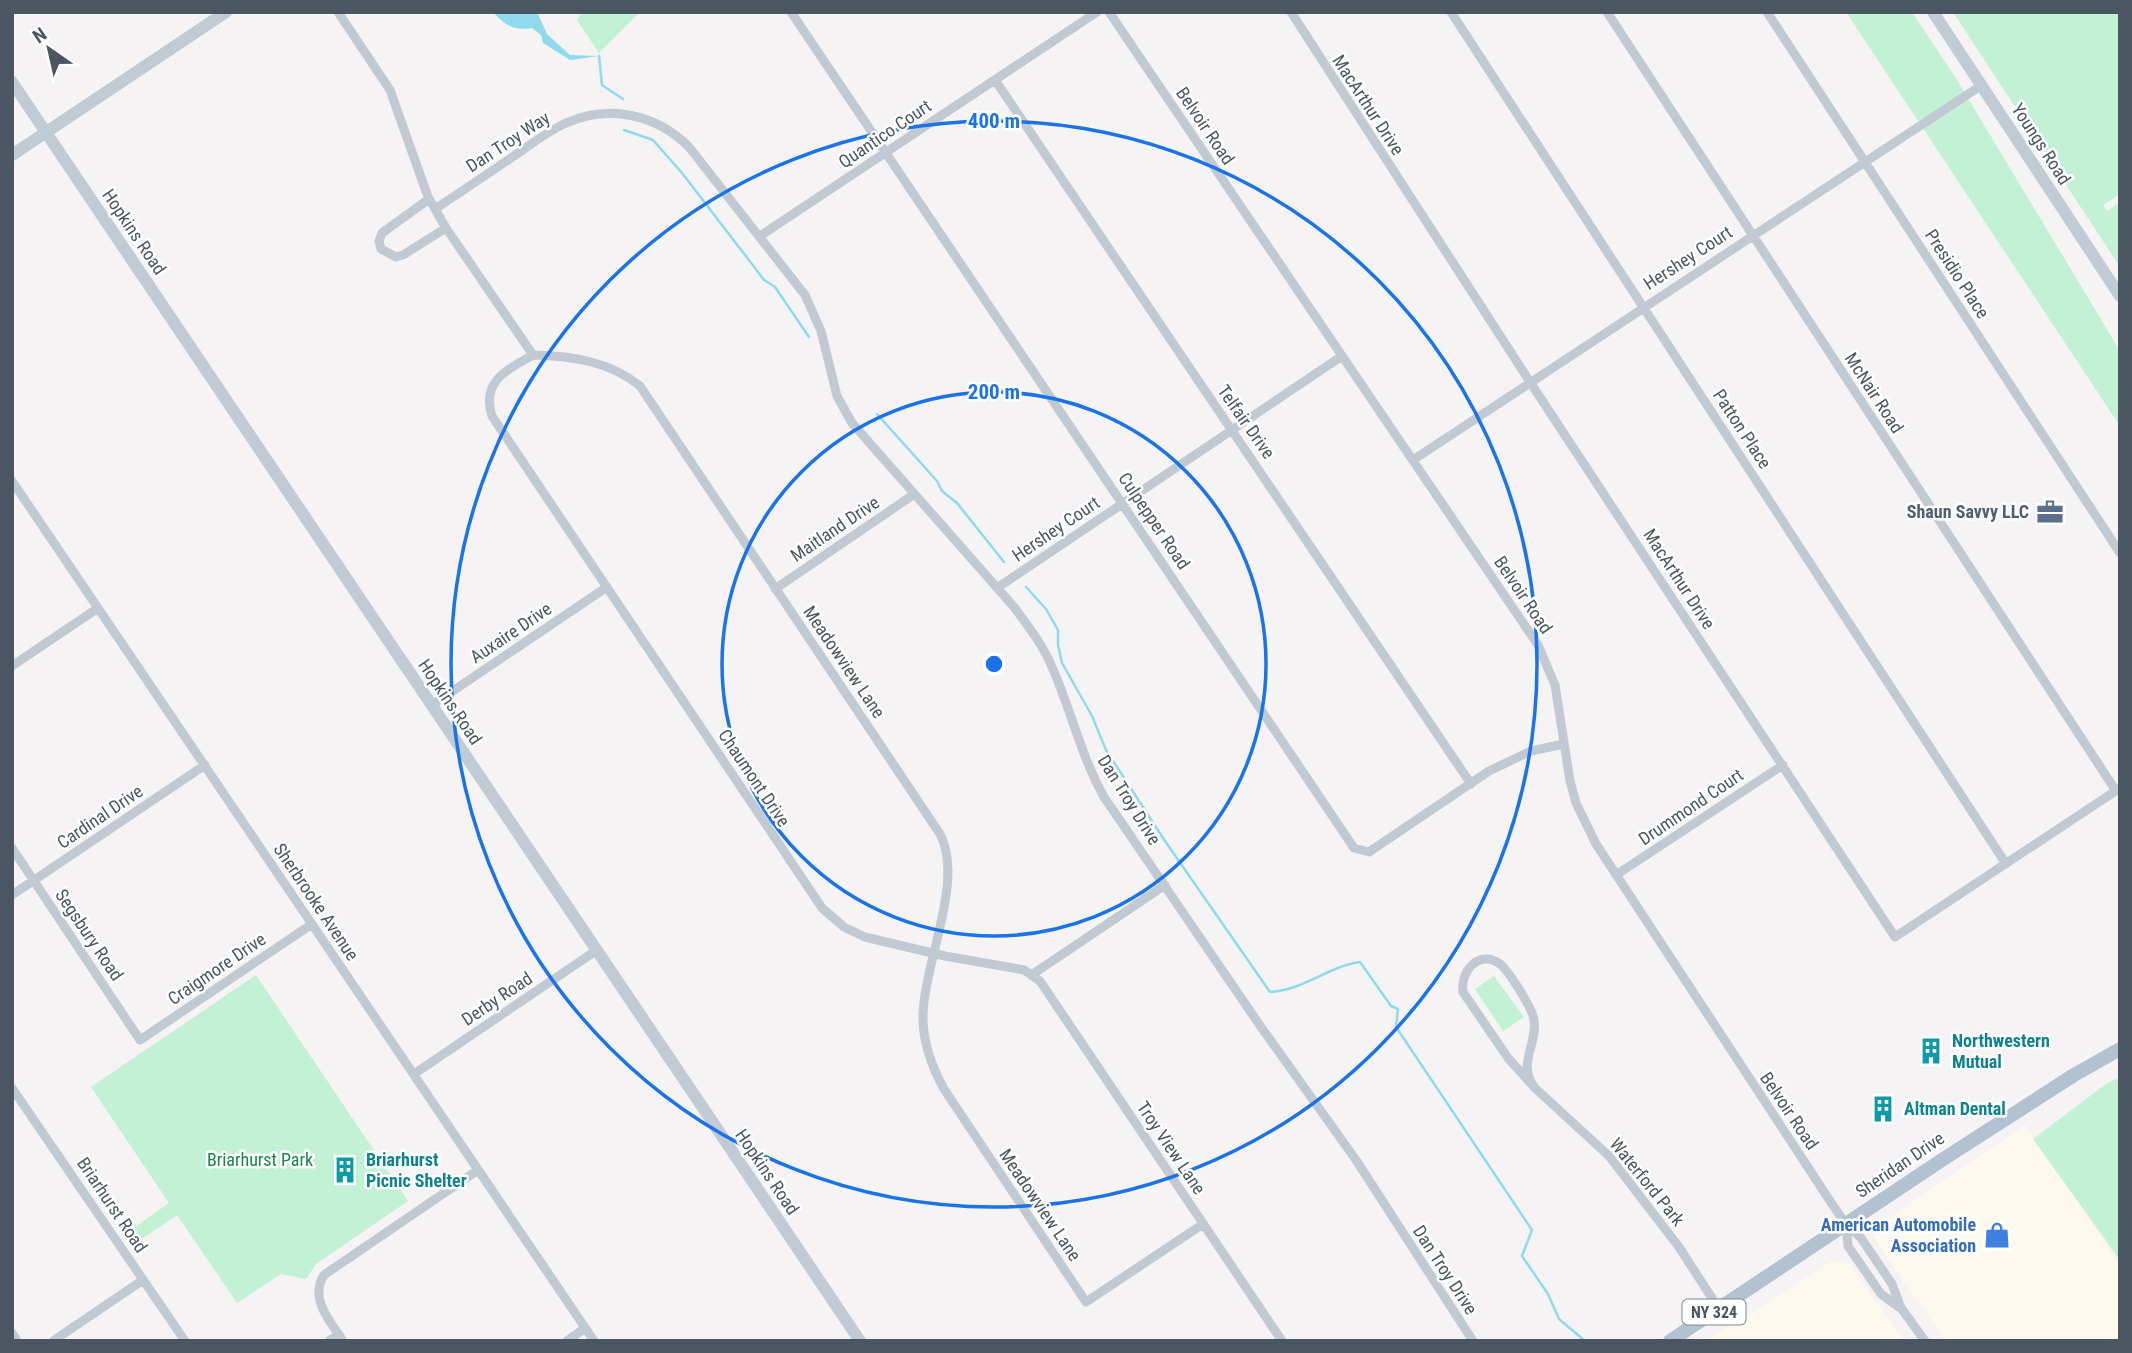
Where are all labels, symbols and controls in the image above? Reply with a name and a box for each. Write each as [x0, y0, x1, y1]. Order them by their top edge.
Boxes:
north arrow [14, 14, 84, 84]
text: N [29, 23, 51, 48]
street label: MacArthur Drive [1328, 51, 1409, 159]
street label: Belvoir Road [1172, 83, 1239, 168]
street label: Quantico Court [834, 95, 935, 172]
street label: Youngs Road [2007, 99, 2075, 188]
street label: Dan Troy Way [462, 107, 554, 176]
text: 400 m [968, 109, 1020, 133]
street label: Hopkins Road [98, 185, 171, 278]
street label: Hershey Court [1640, 221, 1736, 294]
street label: Presidio Place [1921, 225, 1994, 322]
street label: McNair Road [1841, 349, 1908, 437]
text: 200 m [968, 380, 1020, 404]
street label: Telfair Drive [1213, 381, 1279, 463]
street label: Patton Place [1709, 385, 1776, 472]
street label: Culpepper Road [1114, 468, 1195, 573]
street label: Maitland Drive [787, 491, 883, 566]
street label: Hershey Court [1008, 492, 1104, 566]
office icon: Shaun Savvy LLC [2035, 497, 2065, 527]
place label: Shaun Savvy LLC [1907, 501, 2029, 522]
street label: MacArthur Drive [1639, 525, 1720, 633]
street label: Belvoir Road [1490, 552, 1557, 637]
street label: Auxaire Drive [466, 598, 555, 667]
street label: Meadowview Lane [799, 602, 890, 722]
centre of rings [982, 652, 1006, 676]
street label: Hopkins Road [414, 655, 487, 748]
street label: Chaumont Drive [714, 725, 795, 830]
street label: Dan Troy Drive [1094, 751, 1165, 848]
street label: Drummond Court [1634, 764, 1747, 849]
street label: Cardinal Drive [53, 780, 147, 853]
street label: Sherbrooke Avenue [270, 839, 363, 964]
street label: Segsbury Road [51, 885, 128, 984]
street label: Craigmore Drive [164, 928, 270, 1009]
street label: Derby Road [457, 967, 536, 1030]
place label: Northwestern Mutual [1952, 1030, 2050, 1072]
building icon: Northwestern Mutual [1916, 1036, 1946, 1066]
street label: Belvoir Road [1756, 1068, 1823, 1153]
building icon: Altman Dental [1868, 1094, 1898, 1124]
street label: Troy View Lane [1133, 1097, 1210, 1198]
place label: Altman Dental [1904, 1098, 2006, 1119]
street label: Hopkins Road [731, 1125, 804, 1218]
street label: Sheridan Drive [1851, 1127, 1948, 1202]
street label: Waterford Park [1606, 1134, 1689, 1230]
street label: Meadowview Lane [995, 1145, 1086, 1265]
park label: Briarhurst Park [207, 1149, 313, 1170]
place label: Briarhurst Picnic Shelter [366, 1149, 467, 1191]
street label: Briarhurst Road [73, 1153, 152, 1256]
building icon: Briarhurst Picnic Shelter [330, 1155, 360, 1185]
place label: American Automobile Association [1821, 1214, 1976, 1256]
shop icon: American Automobile Association [1982, 1220, 2012, 1250]
street label: Dan Troy Drive [1409, 1221, 1482, 1318]
road number: NY 324 [1682, 1300, 1746, 1324]

